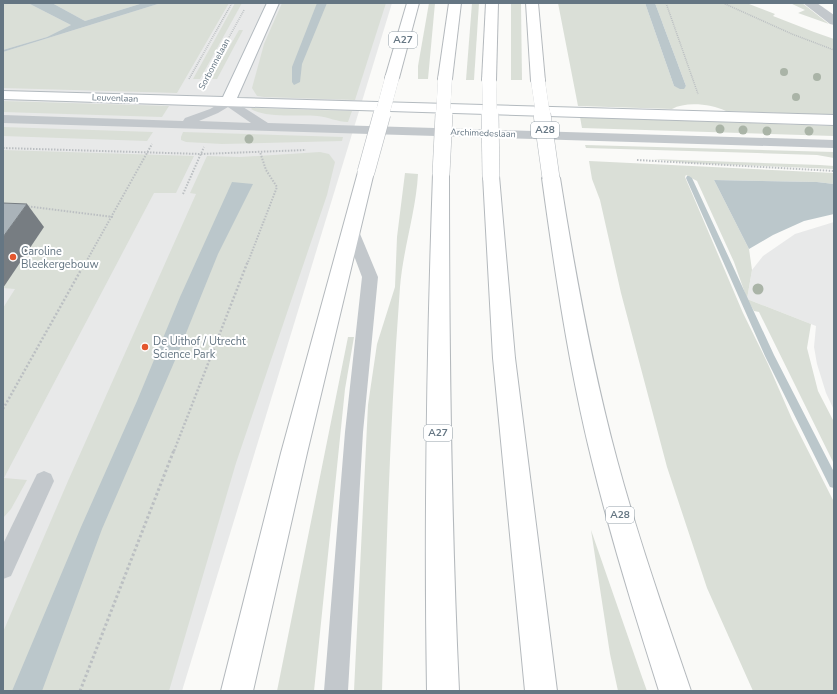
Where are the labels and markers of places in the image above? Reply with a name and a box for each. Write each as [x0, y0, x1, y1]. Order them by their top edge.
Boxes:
place label: Caroline Bleekergebouw [21, 244, 99, 272]
marker: Caroline Bleekergebouw [8, 252, 18, 262]
place label: De Uithof / Utrecht Science Park [153, 334, 246, 362]
marker: De Uithof / Utrecht Science Park [140, 342, 150, 352]

